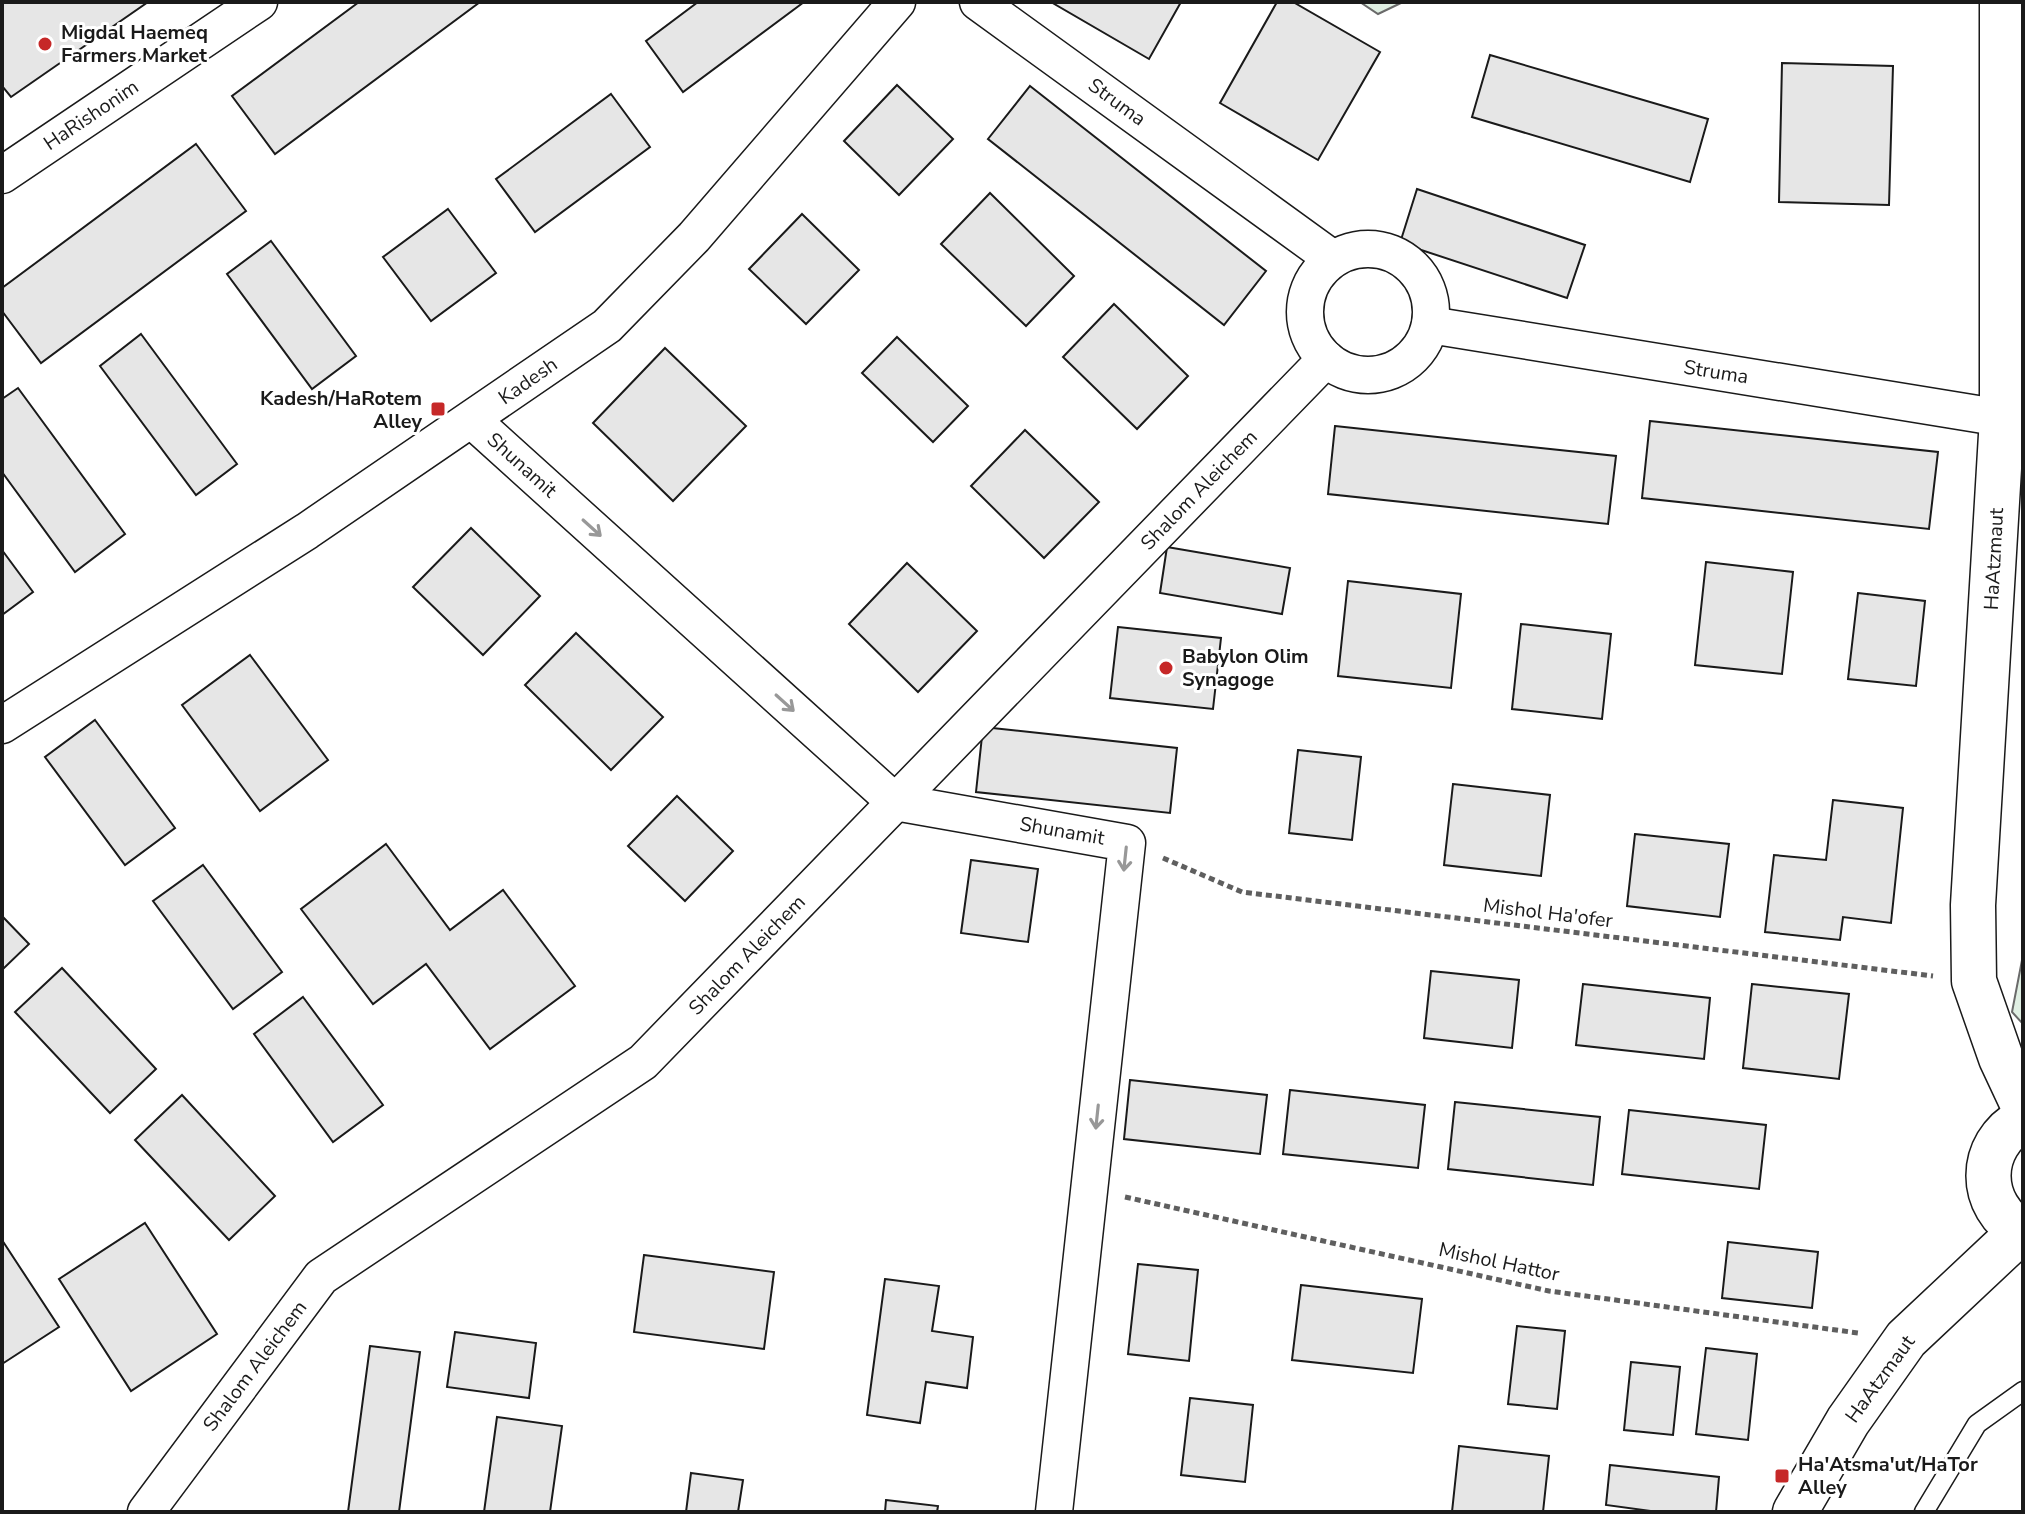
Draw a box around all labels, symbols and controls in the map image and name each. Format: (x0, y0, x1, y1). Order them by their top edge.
place label: Migdal Haemeq Farmers Market (61, 19, 208, 69)
marker: Migdal Haemeq Farmers Market (36, 35, 54, 53)
street label: Struma (1083, 72, 1151, 132)
street label: HaRishonim (38, 73, 144, 157)
street label: Kadesh (493, 351, 563, 411)
street label: Struma (1682, 354, 1750, 390)
place label: Kadesh/HaRotem Alley (260, 385, 422, 435)
marker: Kadesh/HaRotem Alley (429, 400, 447, 418)
street label: Shalom Aleichem (1135, 424, 1263, 556)
street label: Shunamit (481, 426, 564, 504)
street label: HaAtzmaut (1978, 506, 2010, 611)
one-way arrow (582, 519, 602, 537)
place label: Babylon Olim Synagoge (1182, 643, 1309, 693)
marker: Babylon Olim Synagoge (1157, 659, 1175, 677)
one-way arrow (775, 693, 795, 711)
street label: Shunamit (1018, 810, 1107, 852)
one-way arrow (1118, 845, 1133, 872)
street label: Shalom Aleichem (683, 889, 811, 1021)
street label: Mishol Ha'ofer (1482, 892, 1614, 934)
one-way arrow (1090, 1103, 1105, 1130)
street label: Mishol Hattor (1436, 1236, 1562, 1288)
street label: Shalom Aleichem (197, 1295, 313, 1437)
street label: HaAtzmaut (1839, 1329, 1922, 1428)
place label: Ha'Atsma'ut/HaTor Alley (1798, 1451, 1978, 1501)
marker: Ha'Atsma'ut/HaTor Alley (1773, 1467, 1791, 1485)

